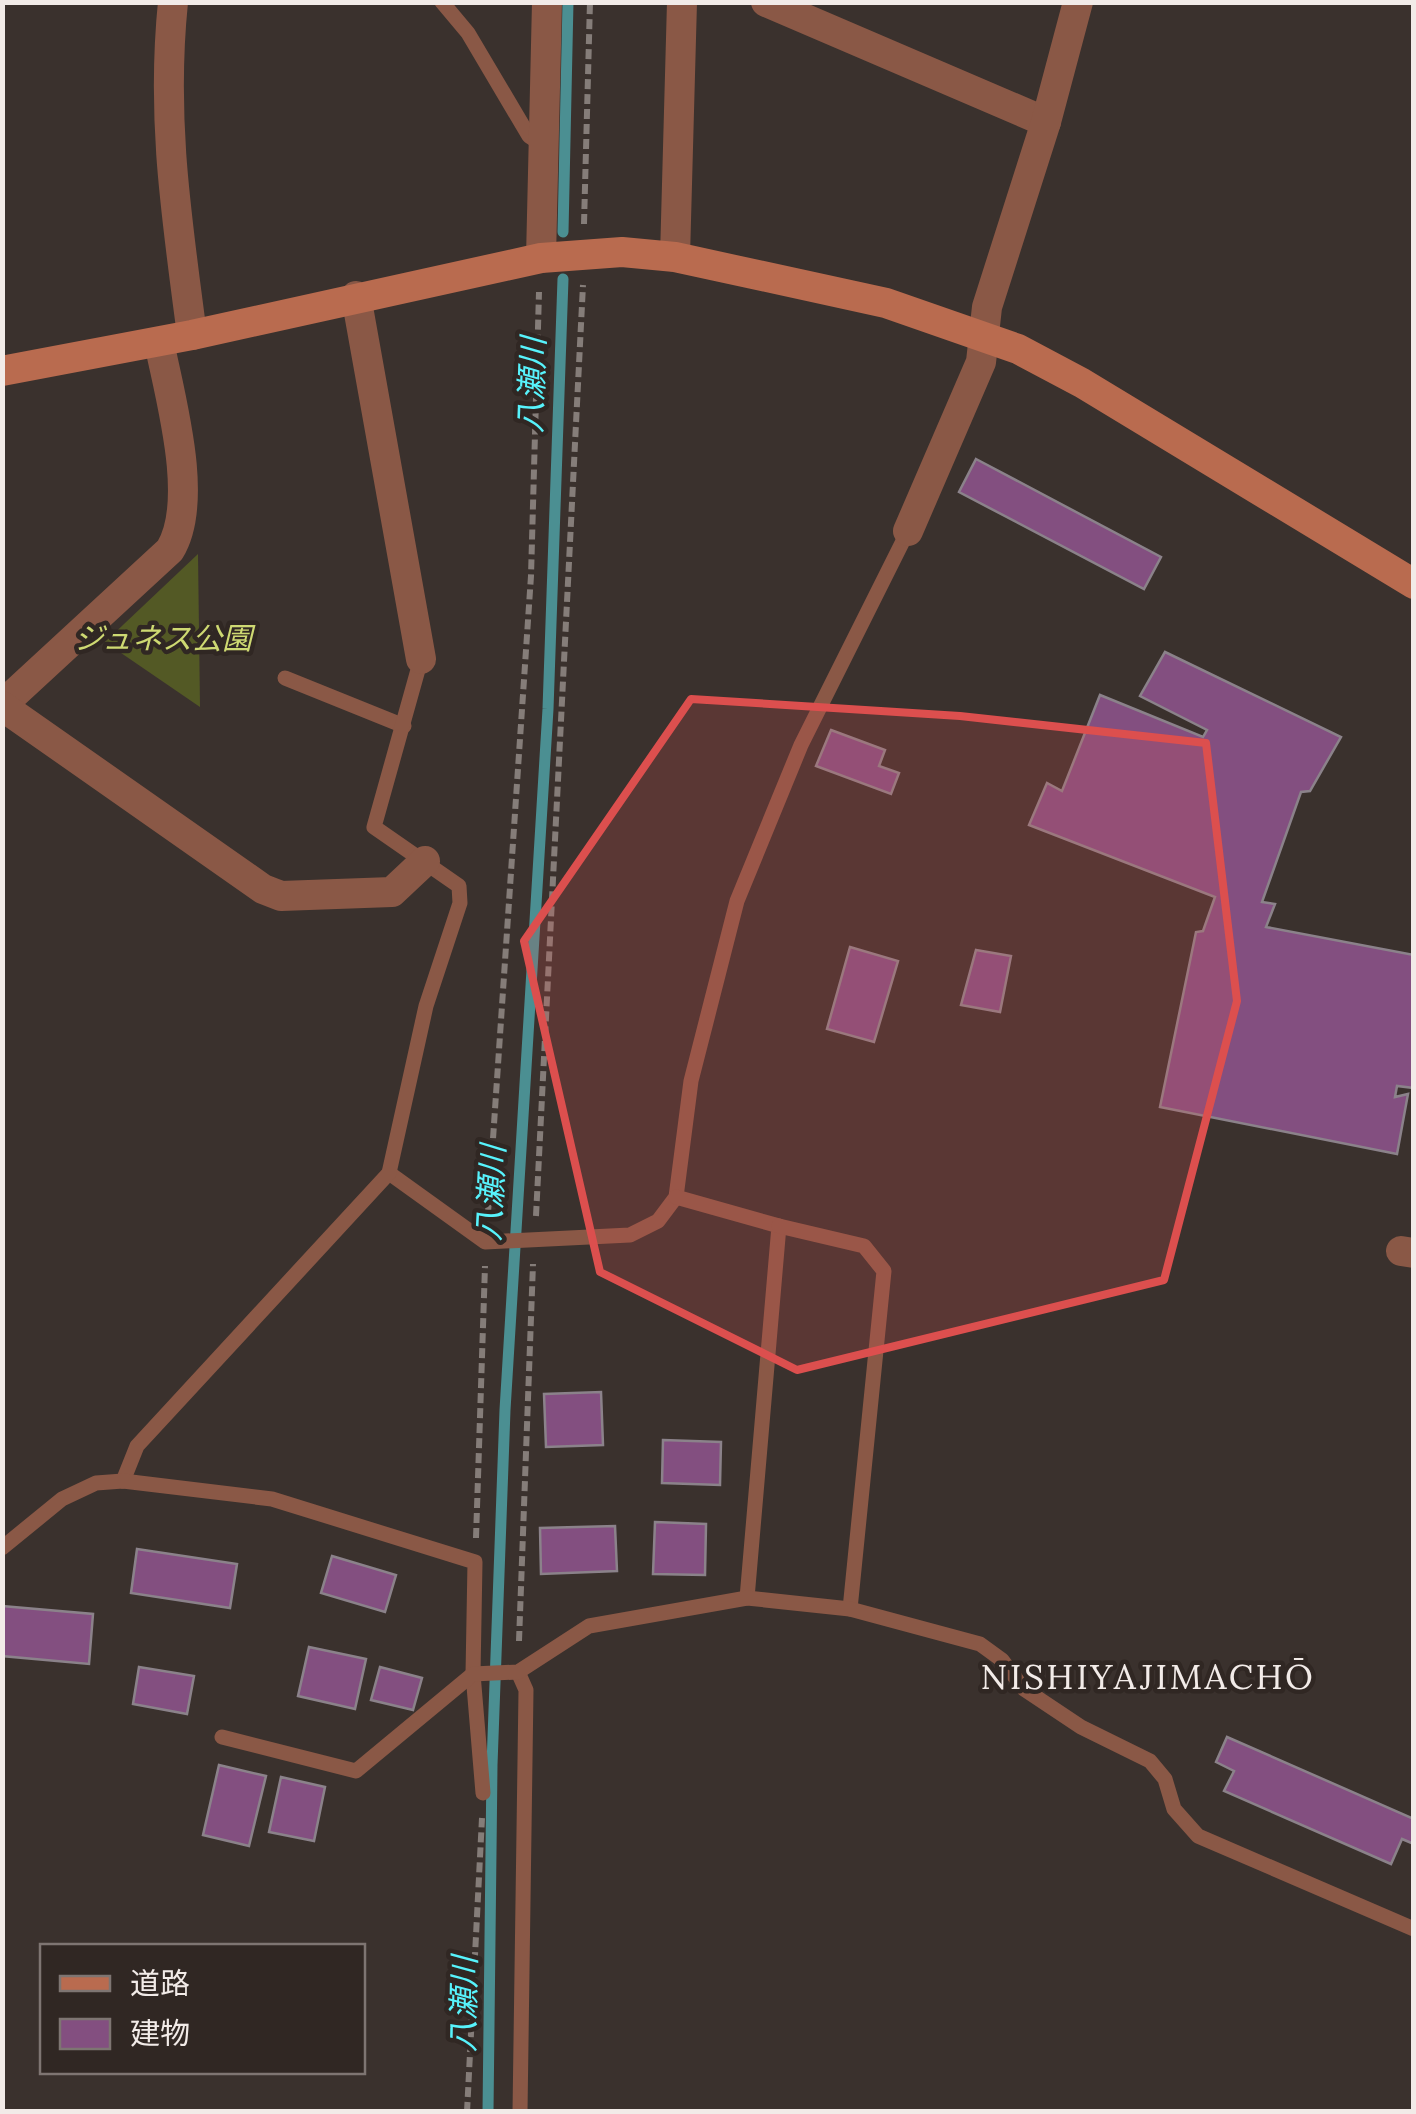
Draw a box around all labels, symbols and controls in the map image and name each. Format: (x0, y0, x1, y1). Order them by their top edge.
water label: 八瀬川 (509, 333, 554, 434)
park label: ジュネス公園 (74, 619, 256, 657)
water label: 八瀬川 (468, 1141, 514, 1242)
district label: NISHIYAJIMACHŌ (981, 1654, 1315, 1699)
legend (40, 1944, 365, 2074)
water label: 八瀬川 (442, 1953, 485, 2052)
text: 道路 (130, 1964, 190, 2002)
text: 建物 (130, 2014, 190, 2052)

